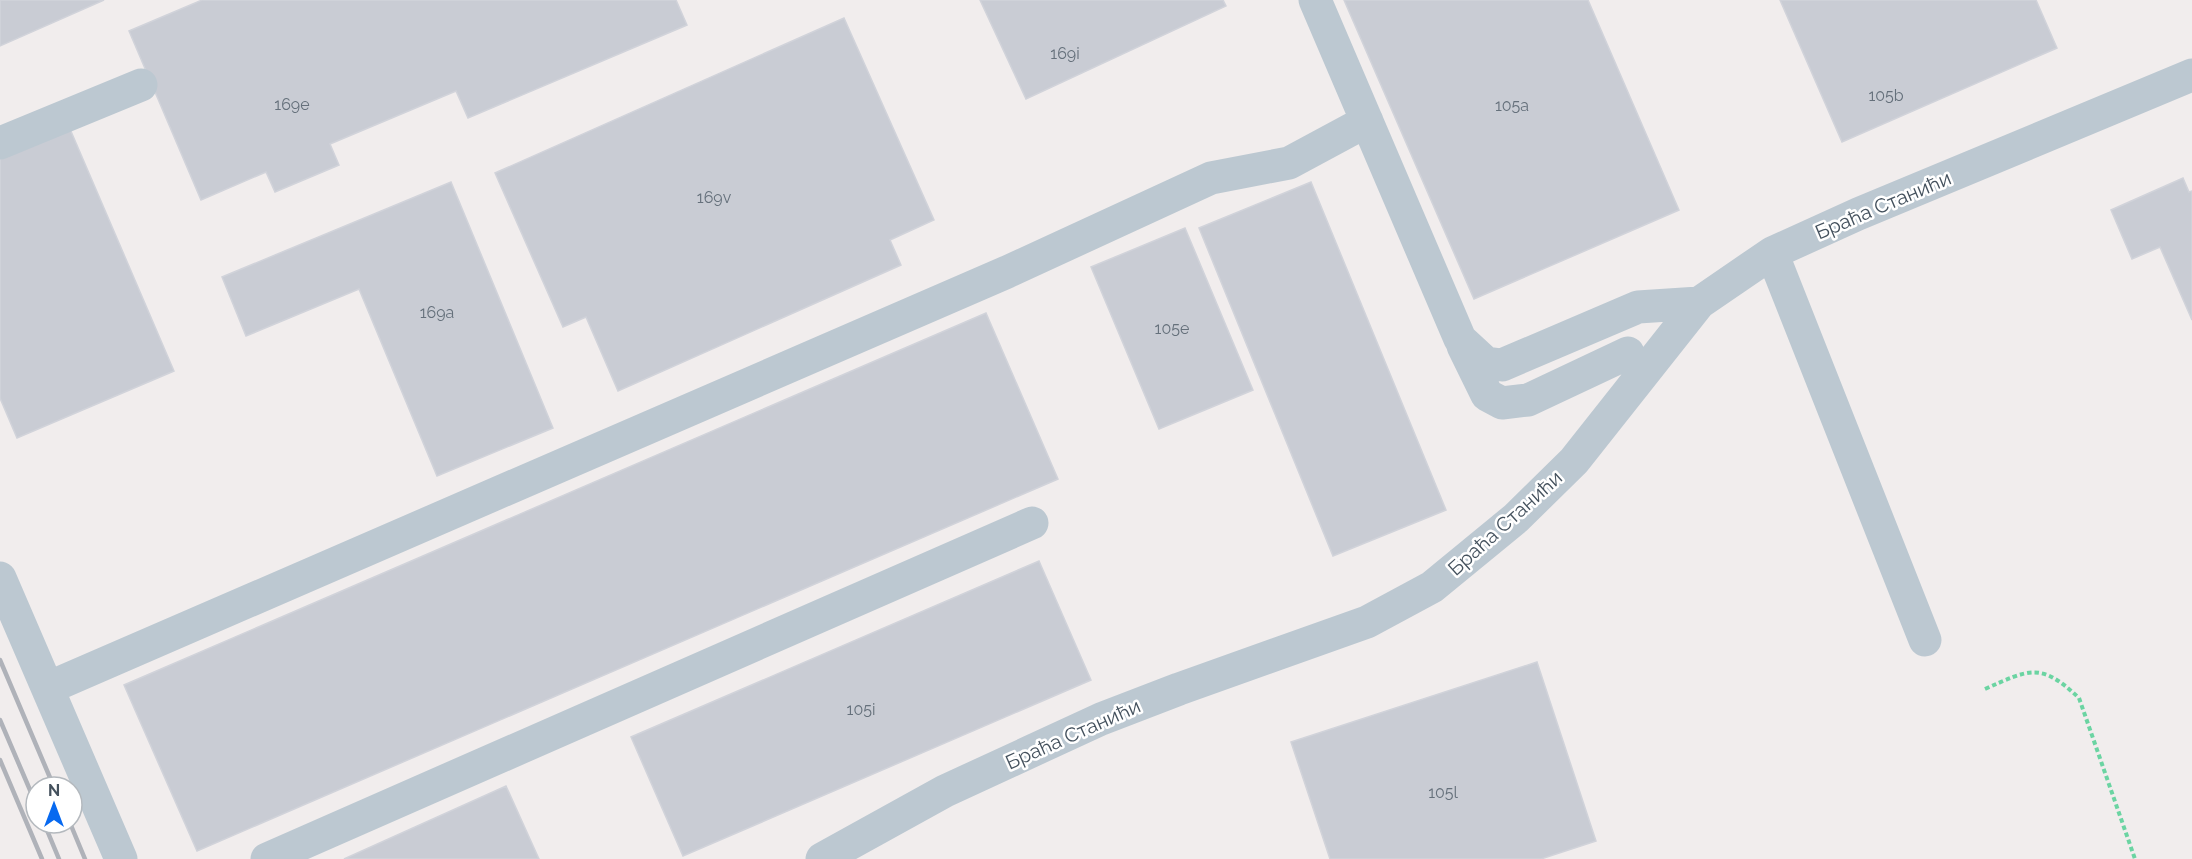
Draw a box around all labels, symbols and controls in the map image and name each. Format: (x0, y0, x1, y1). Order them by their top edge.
house number: 169i (1050, 44, 1080, 63)
house number: 105b (1868, 86, 1904, 105)
house number: 169e (274, 95, 310, 114)
house number: 105a (1495, 96, 1529, 115)
street label: Браћа Станићи (1811, 166, 1955, 244)
house number: 169v (697, 188, 732, 207)
house number: 169a (420, 303, 454, 322)
house number: 105e (1155, 319, 1189, 338)
street label: Браћа Станићи (1443, 466, 1567, 580)
street label: Браћа Станићи (1002, 694, 1144, 774)
house number: 105i (847, 700, 875, 719)
north arrow (24, 775, 84, 835)
text: N (48, 781, 60, 800)
house number: 105l (1428, 783, 1459, 802)

